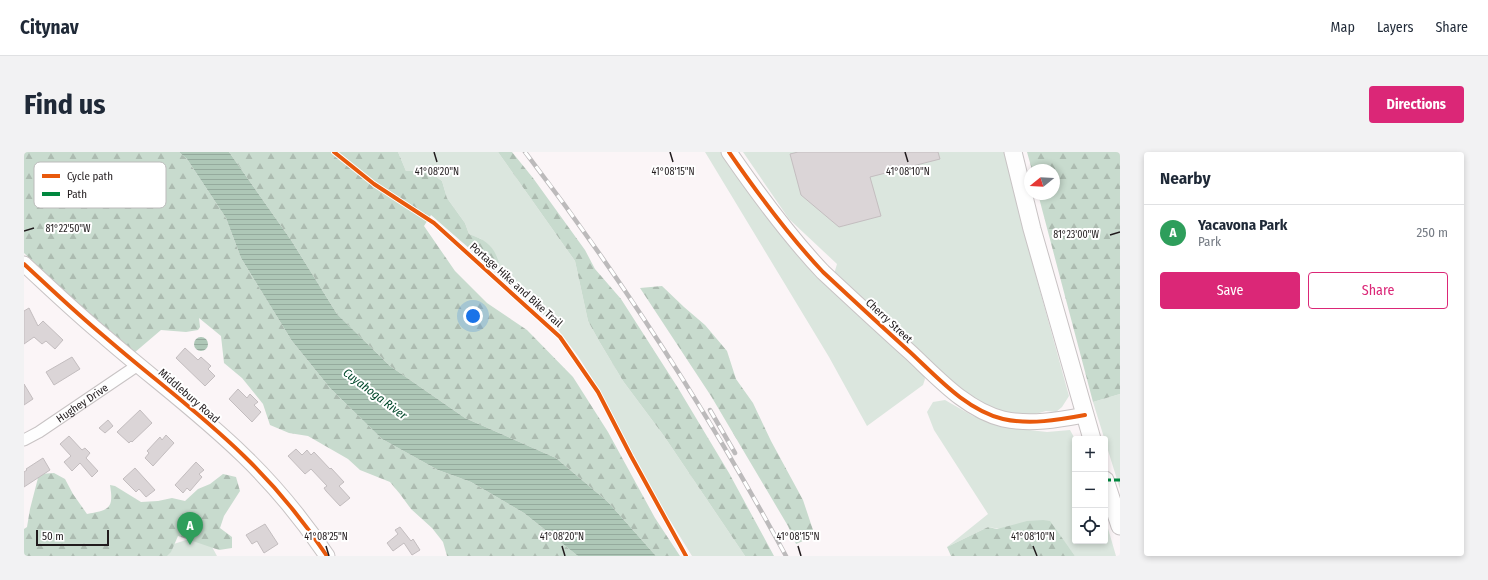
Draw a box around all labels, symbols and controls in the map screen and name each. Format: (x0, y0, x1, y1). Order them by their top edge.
text: Citynav (20, 16, 79, 39)
text: Map (1331, 19, 1355, 36)
text: Layers (1377, 19, 1413, 36)
text: Share (1435, 19, 1468, 36)
button: Directions (1369, 86, 1464, 123)
text: Find us (24, 88, 106, 121)
legend (34, 162, 166, 208)
north arrow (1024, 164, 1060, 200)
text: 41°08'20"N (415, 166, 459, 178)
text: 41°08'15"N (651, 166, 695, 178)
text: 41°08'10"N (886, 166, 930, 178)
text: Nearby (1160, 168, 1211, 189)
text: Cycle path (67, 170, 113, 183)
text: Path (67, 188, 87, 201)
text: Yacavona Park (1198, 216, 1287, 234)
text: 81°22'50"W (45, 223, 91, 235)
text: A (1169, 225, 1177, 240)
text: 250 m (1416, 225, 1448, 240)
text: 81°23'00"W (1053, 229, 1099, 241)
text: Park (1198, 234, 1221, 249)
street label: Portage Hike and Bike Trail (467, 240, 565, 330)
button: Save (1160, 272, 1300, 309)
button: Share (1308, 272, 1448, 309)
street label: Cherry Street (863, 296, 915, 346)
your location (463, 306, 483, 326)
street label: Middlebury Road (156, 366, 222, 426)
water label: Cuyahoga River (340, 366, 410, 423)
street label: Hughey Drive (54, 381, 110, 425)
map controls (1072, 436, 1108, 544)
button: + (1072, 436, 1108, 472)
button: − (1072, 472, 1108, 508)
button: locate (1072, 508, 1108, 544)
pin: A (177, 512, 203, 545)
scale bar (36, 528, 109, 547)
text: 50 m (42, 530, 64, 543)
text: 41°08'25"N (304, 531, 348, 543)
text: 41°08'20"N (540, 531, 584, 543)
text: 41°08'15"N (776, 531, 820, 543)
text: 41°08'10"N (1011, 531, 1055, 543)

